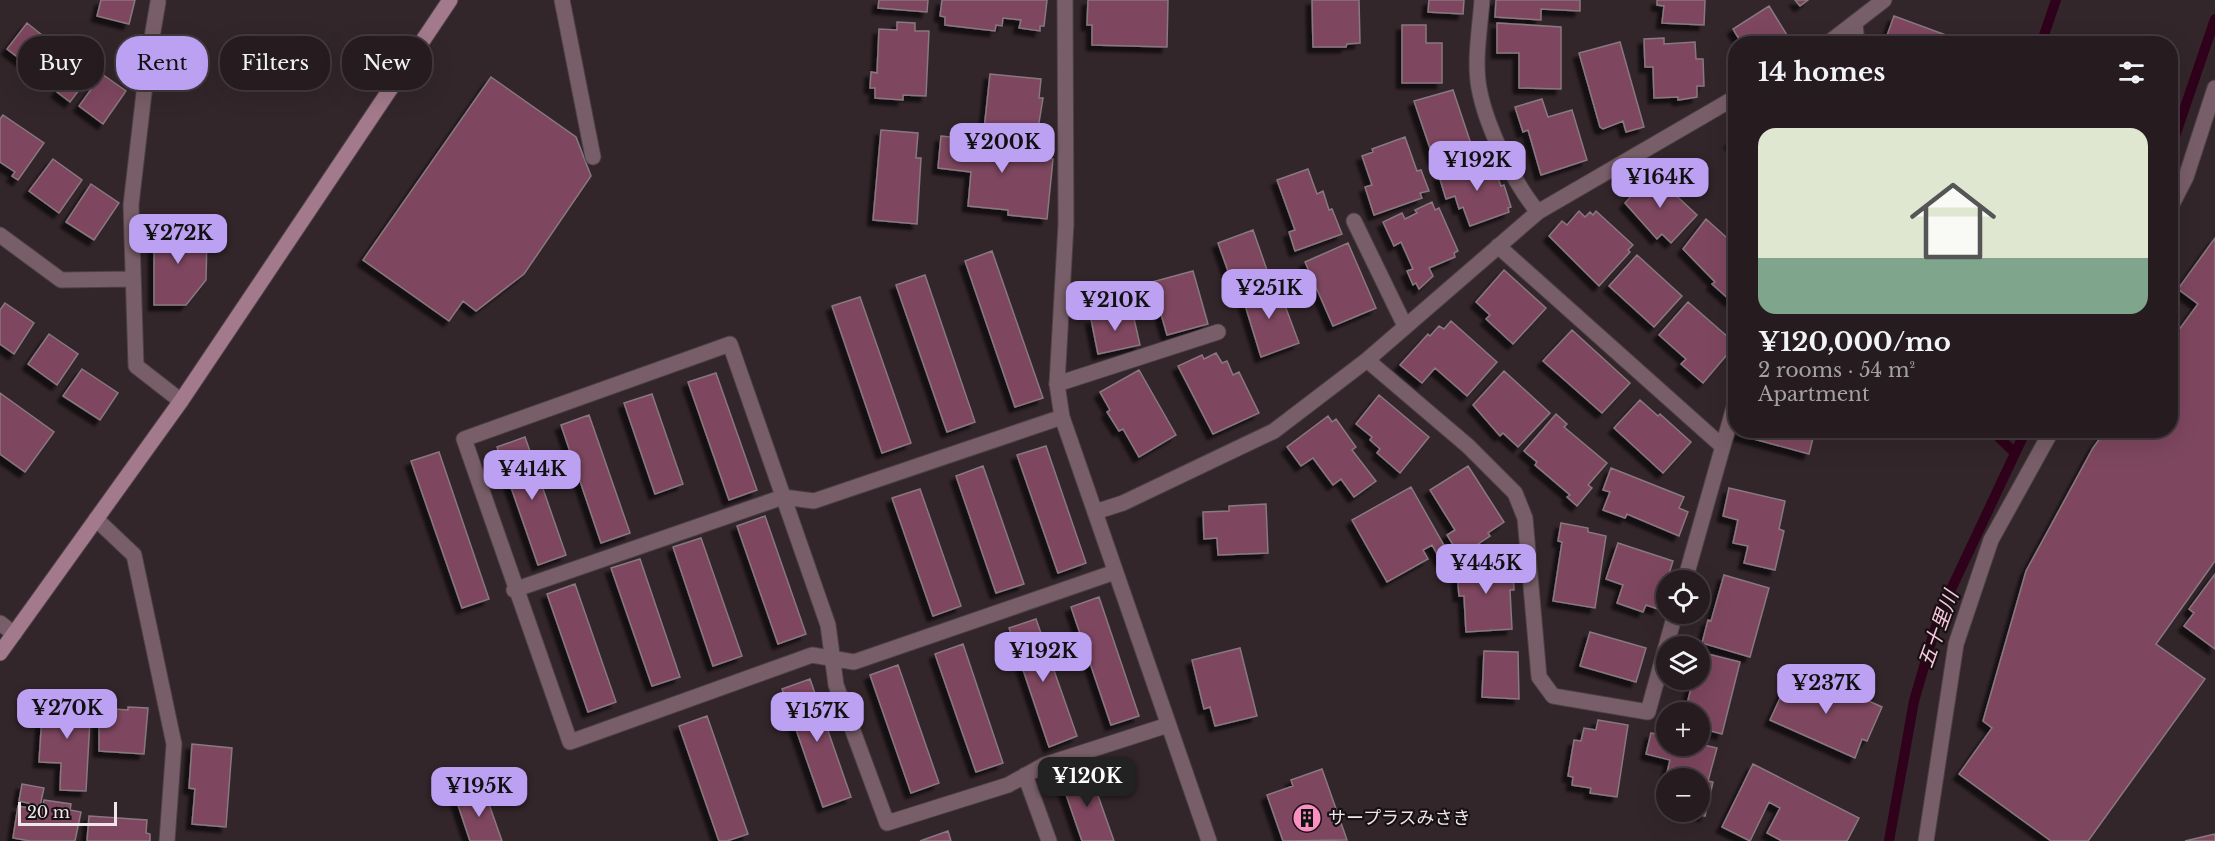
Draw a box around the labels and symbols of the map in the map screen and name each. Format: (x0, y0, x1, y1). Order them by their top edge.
pin: ¥200K (960, 123, 1044, 174)
pin: ¥192K (1435, 141, 1519, 192)
pin: ¥164K (1618, 158, 1702, 209)
pin: ¥272K (136, 214, 220, 265)
pin: ¥251K (1227, 269, 1311, 320)
pin: ¥210K (1073, 281, 1157, 332)
pin: ¥414K (490, 450, 574, 501)
pin: ¥445K (1444, 544, 1528, 595)
water label: 五十里川 (1913, 585, 1964, 671)
pin: ¥192K (1001, 632, 1085, 683)
pin: ¥237K (1784, 664, 1868, 715)
pin: ¥270K (25, 689, 109, 740)
pin: ¥157K (775, 692, 859, 743)
pin: ¥120K (1045, 757, 1129, 808)
pin: ¥195K (437, 767, 521, 818)
scale bar (18, 799, 117, 826)
building icon: サープラスみさき (1291, 802, 1323, 834)
place label: サープラスみさき (1328, 807, 1471, 829)

